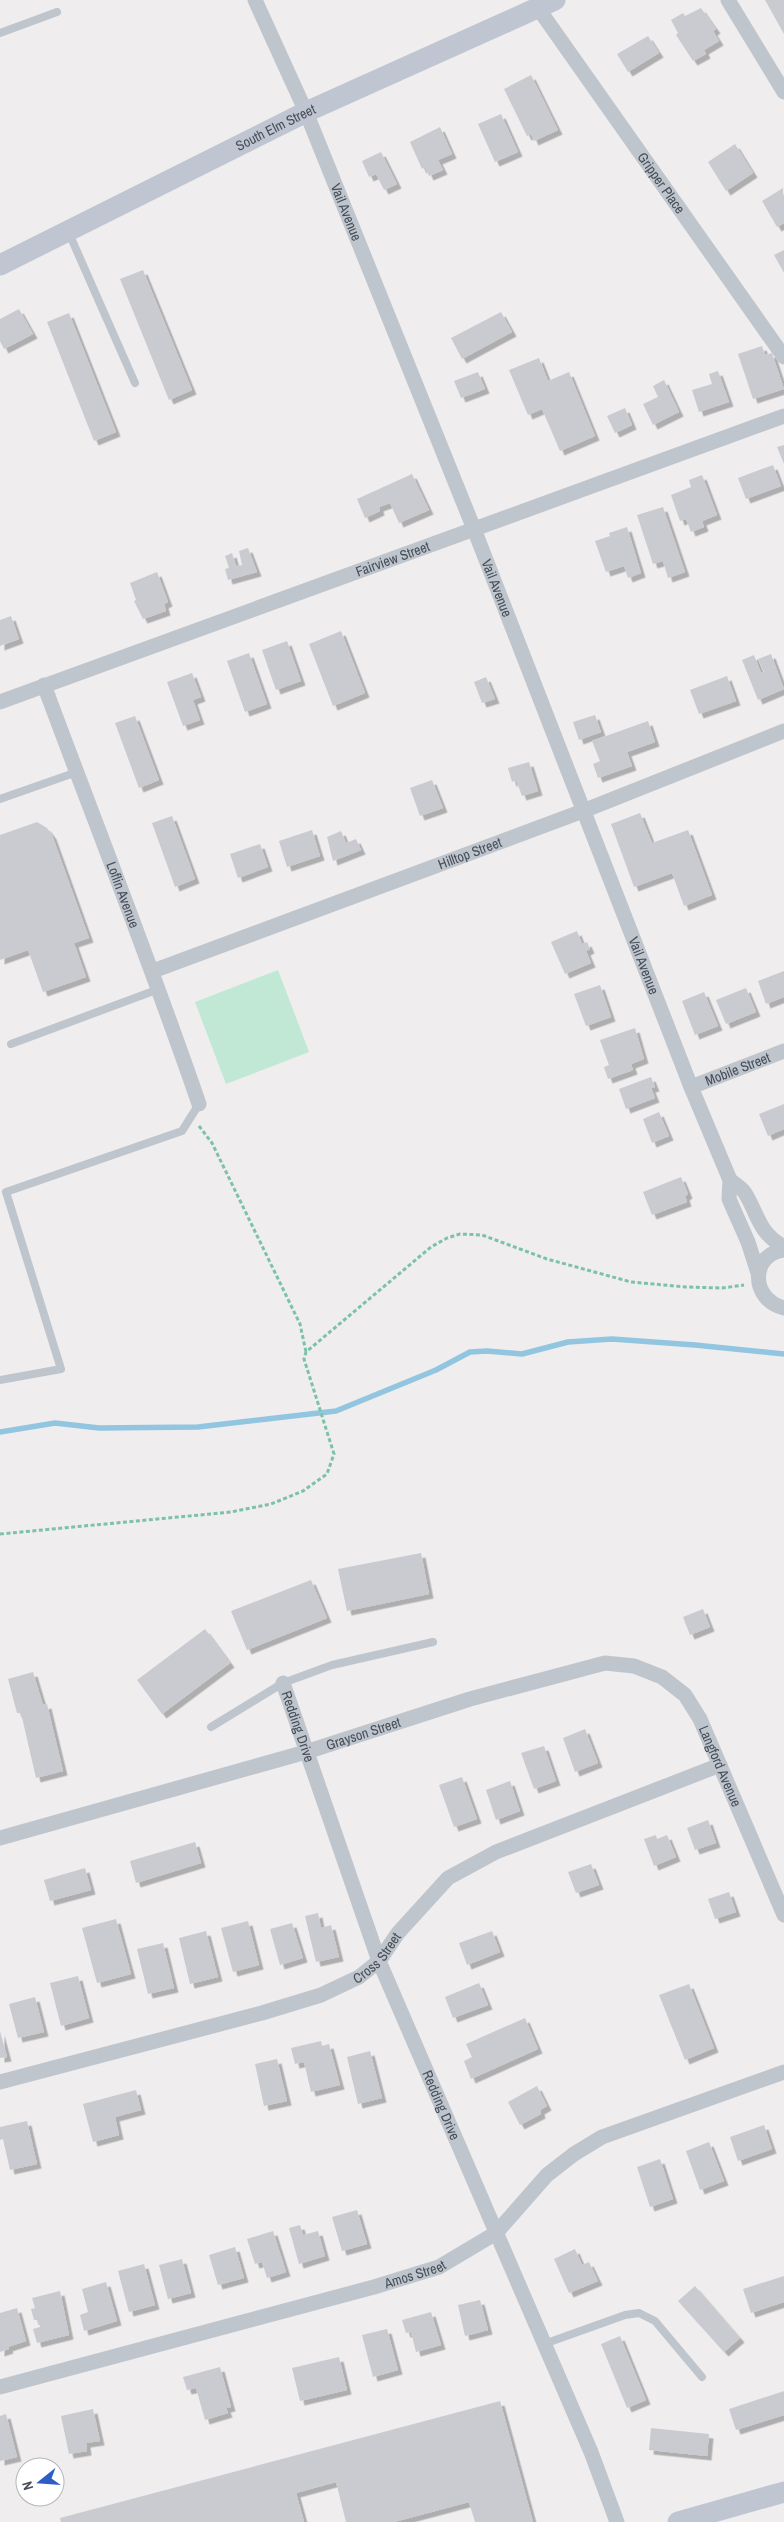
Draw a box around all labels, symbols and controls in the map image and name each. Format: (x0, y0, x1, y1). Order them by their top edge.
street label: South Elm Street (233, 100, 318, 155)
street label: Gripper Place (634, 149, 689, 217)
street label: Vail Avenue (327, 181, 366, 243)
street label: Fairview Street (353, 537, 432, 580)
street label: Vail Avenue (478, 557, 516, 619)
street label: Hilltop Street (435, 833, 504, 873)
street label: Loflin Avenue (102, 859, 144, 930)
street label: Vail Avenue (624, 934, 663, 997)
street label: Mobile Street (702, 1048, 773, 1090)
street label: Redding Drive (277, 1689, 319, 1764)
street label: Grayson Street (324, 1713, 403, 1754)
street label: Langford Avenue (695, 1723, 746, 1810)
street label: Cross Street (350, 1929, 405, 1988)
street label: Redding Drive (418, 2067, 464, 2143)
street label: Amos Street (381, 2256, 449, 2293)
north arrow (15, 2457, 65, 2507)
text: N (18, 2479, 37, 2492)

